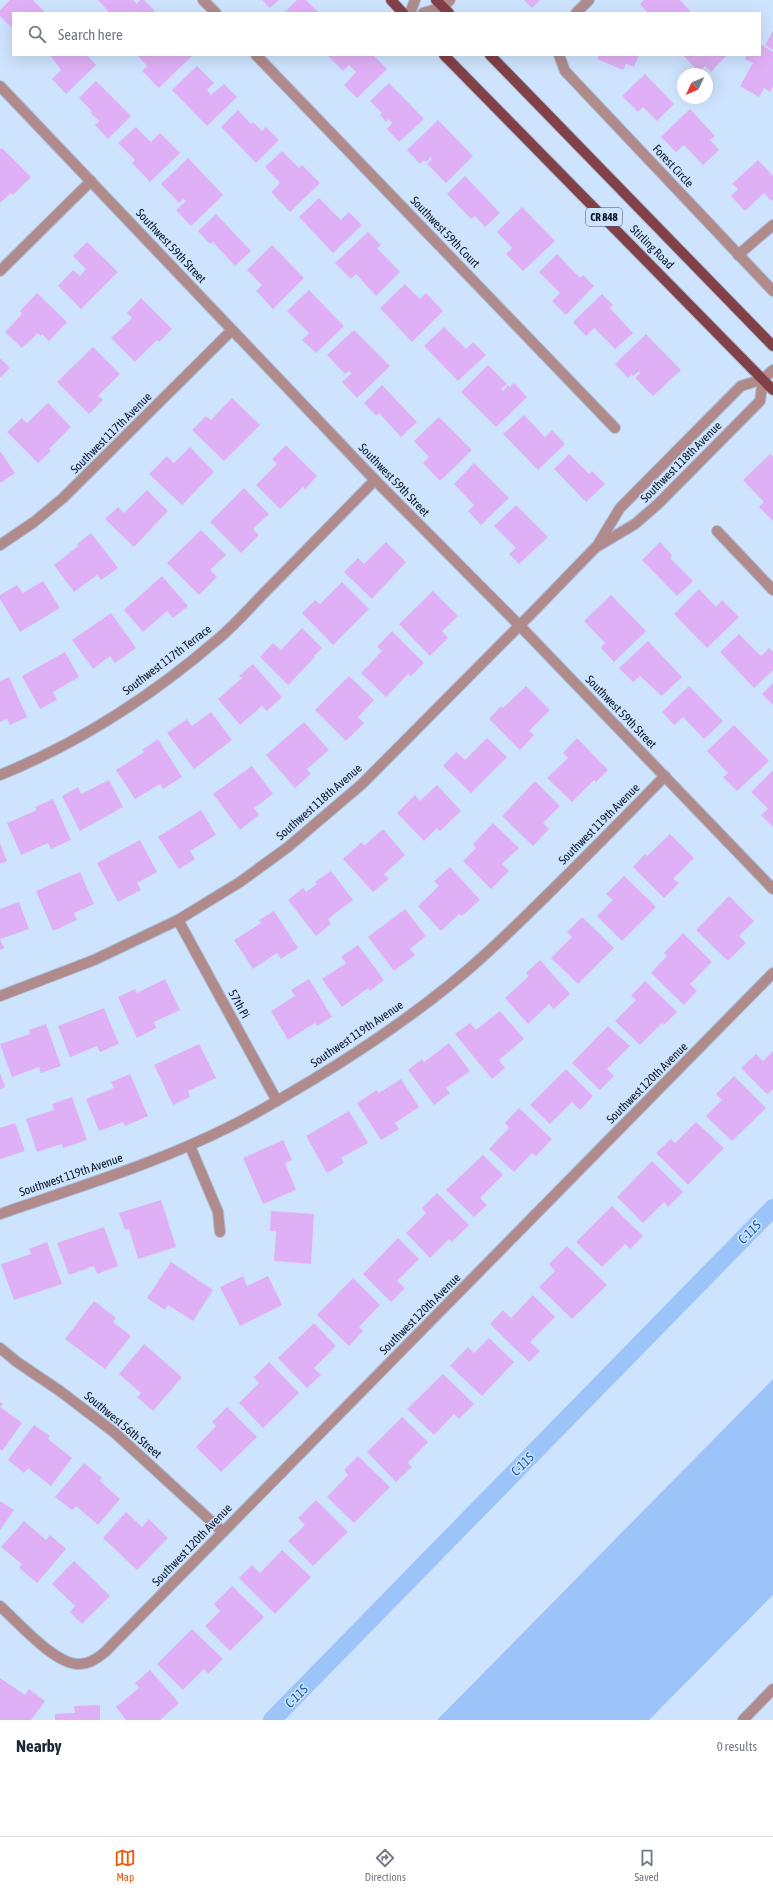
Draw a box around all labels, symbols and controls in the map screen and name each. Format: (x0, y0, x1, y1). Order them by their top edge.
search box (12, 12, 761, 56)
icon: search (26, 23, 48, 45)
text: Search here (58, 26, 123, 43)
north arrow (677, 68, 713, 104)
street label: Forest Circle (650, 142, 696, 190)
street label: Southwest 59th Court (407, 194, 483, 271)
street label: Southwest 59th Street (133, 206, 209, 286)
road number: CR 848 (586, 208, 622, 226)
street label: Stirling Road (627, 222, 677, 272)
street label: Southwest 117th Avenue (68, 390, 154, 476)
street label: Southwest 118th Avenue (638, 419, 724, 505)
street label: Southwest 59th Street (356, 441, 433, 520)
street label: Southwest 117th Terrace (120, 622, 214, 698)
street label: Southwest 59th Street (583, 673, 660, 752)
street label: Southwest 118th Avenue (273, 761, 365, 843)
street label: Southwest 119th Avenue (556, 781, 642, 867)
street label: 57th Pi (225, 987, 253, 1021)
street label: Southwest 119th Avenue (308, 998, 406, 1070)
street label: Southwest 120th Avenue (604, 1040, 690, 1126)
street label: Southwest 119th Avenue (17, 1151, 125, 1199)
water label: C-11S (735, 1217, 764, 1247)
street label: Southwest 120th Avenue (377, 1271, 463, 1357)
street label: Southwest 56th Street (82, 1389, 165, 1462)
water label: C-11S (508, 1449, 537, 1479)
street label: Southwest 120th Avenue (149, 1501, 235, 1589)
water label: C-11S (282, 1681, 311, 1711)
text: Nearby (16, 1736, 62, 1756)
text: 0 results (717, 1739, 757, 1754)
tab: Map (114, 1847, 136, 1883)
tab: Directions (365, 1847, 406, 1883)
tab: Saved (634, 1847, 659, 1883)

